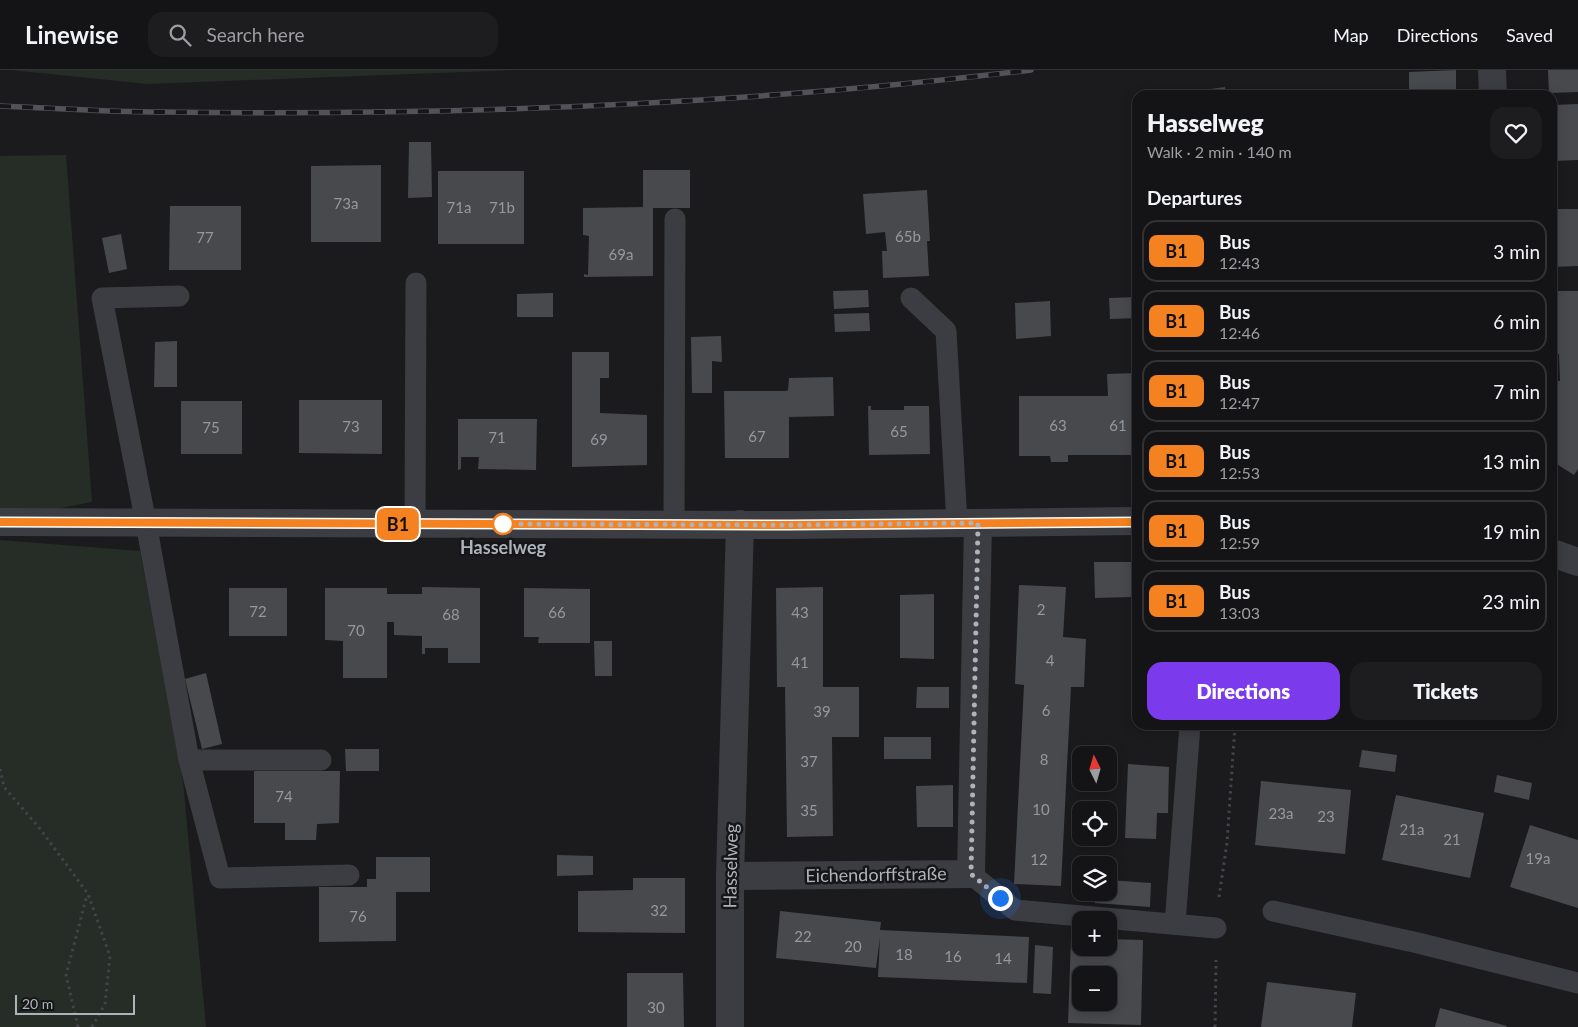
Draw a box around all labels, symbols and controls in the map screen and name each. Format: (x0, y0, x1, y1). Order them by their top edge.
search box (148, 12, 498, 57)
text: Linewise (25, 20, 118, 49)
icon: search (166, 21, 194, 49)
text: Search here (206, 23, 304, 46)
text: Map (1333, 24, 1369, 46)
text: Directions (1397, 24, 1478, 46)
text: Saved (1506, 24, 1553, 46)
button: heart (1490, 107, 1542, 159)
text: Hasselweg (1147, 108, 1264, 137)
text: Walk · 2 min · 140 m (1147, 142, 1292, 161)
text: Departures (1147, 186, 1242, 209)
house number: 73a (334, 194, 358, 212)
house number: 71a (447, 198, 471, 216)
house number: 71b (489, 198, 515, 216)
house number: 65b (895, 227, 921, 245)
house number: 77 (196, 228, 214, 246)
text: Bus (1219, 230, 1250, 253)
text: B1 (1165, 240, 1188, 262)
text: 3 min (1493, 240, 1540, 263)
house number: 69a (609, 245, 633, 263)
text: 12:43 (1219, 253, 1260, 272)
text: Bus (1219, 300, 1250, 323)
text: B1 (1165, 310, 1188, 332)
text: 6 min (1493, 310, 1540, 333)
text: 12:46 (1219, 323, 1260, 342)
text: Bus (1219, 370, 1250, 393)
text: B1 (1165, 380, 1188, 402)
text: 7 min (1493, 380, 1540, 403)
text: 12:47 (1219, 393, 1260, 412)
house number: 63 (1049, 416, 1067, 434)
house number: 61 (1109, 416, 1127, 434)
house number: 73 (342, 417, 360, 435)
house number: 75 (202, 418, 220, 436)
house number: 65 (890, 422, 908, 440)
house number: 67 (748, 427, 766, 445)
house number: 71 (488, 428, 506, 446)
house number: 69 (590, 430, 608, 448)
text: Bus (1219, 440, 1250, 463)
text: B1 (1165, 450, 1188, 472)
text: 13 min (1482, 450, 1540, 473)
text: 12:53 (1219, 463, 1260, 482)
line badge: B1 (376, 508, 420, 540)
text: Bus (1219, 510, 1250, 533)
text: B1 (387, 513, 409, 535)
marker: Hasselweg (492, 513, 514, 535)
text: B1 (1165, 520, 1188, 542)
text: 19 min (1482, 520, 1540, 543)
text: 12:59 (1219, 533, 1260, 552)
place label: Hasselweg (460, 536, 547, 558)
text: Bus (1219, 580, 1250, 603)
text: B1 (1165, 590, 1188, 612)
text: 23 min (1482, 590, 1540, 613)
house number: 2 (1037, 600, 1045, 618)
house number: 72 (249, 602, 267, 620)
house number: 66 (548, 603, 566, 621)
house number: 43 (791, 603, 809, 621)
text: 13:03 (1219, 603, 1260, 622)
house number: 68 (442, 605, 460, 623)
house number: 70 (347, 621, 365, 639)
house number: 4 (1046, 651, 1055, 669)
house number: 41 (791, 653, 809, 671)
button: Directions (1147, 662, 1340, 720)
button: Tickets (1350, 662, 1542, 720)
house number: 6 (1042, 701, 1051, 719)
house number: 39 (813, 702, 831, 720)
north arrow (1072, 746, 1118, 791)
map controls (1072, 746, 1117, 1011)
house number: 8 (1040, 750, 1048, 768)
house number: 37 (800, 752, 818, 770)
house number: 74 (275, 787, 293, 805)
house number: 10 (1032, 800, 1050, 818)
house number: 35 (800, 801, 818, 819)
button: locate (1072, 801, 1117, 846)
house number: 23a (1269, 804, 1293, 822)
house number: 23 (1317, 807, 1335, 825)
house number: 21a (1400, 820, 1424, 838)
street label: Hasselweg (718, 823, 742, 908)
house number: 21 (1443, 830, 1461, 848)
house number: 19a (1526, 849, 1550, 867)
house number: 12 (1030, 850, 1048, 868)
button: layers (1072, 856, 1117, 901)
street label: Eichendorffstraße (805, 862, 947, 886)
your location (988, 886, 1013, 911)
house number: 32 (650, 901, 668, 919)
house number: 76 (349, 907, 367, 925)
button: + (1072, 911, 1117, 956)
house number: 22 (794, 927, 812, 945)
house number: 20 (844, 937, 862, 955)
house number: 18 (895, 945, 913, 963)
house number: 16 (944, 947, 962, 965)
house number: 14 (994, 949, 1012, 967)
button: − (1072, 966, 1117, 1011)
scale bar (15, 992, 135, 1015)
text: 20 m (22, 995, 53, 1012)
house number: 30 (647, 998, 665, 1016)

